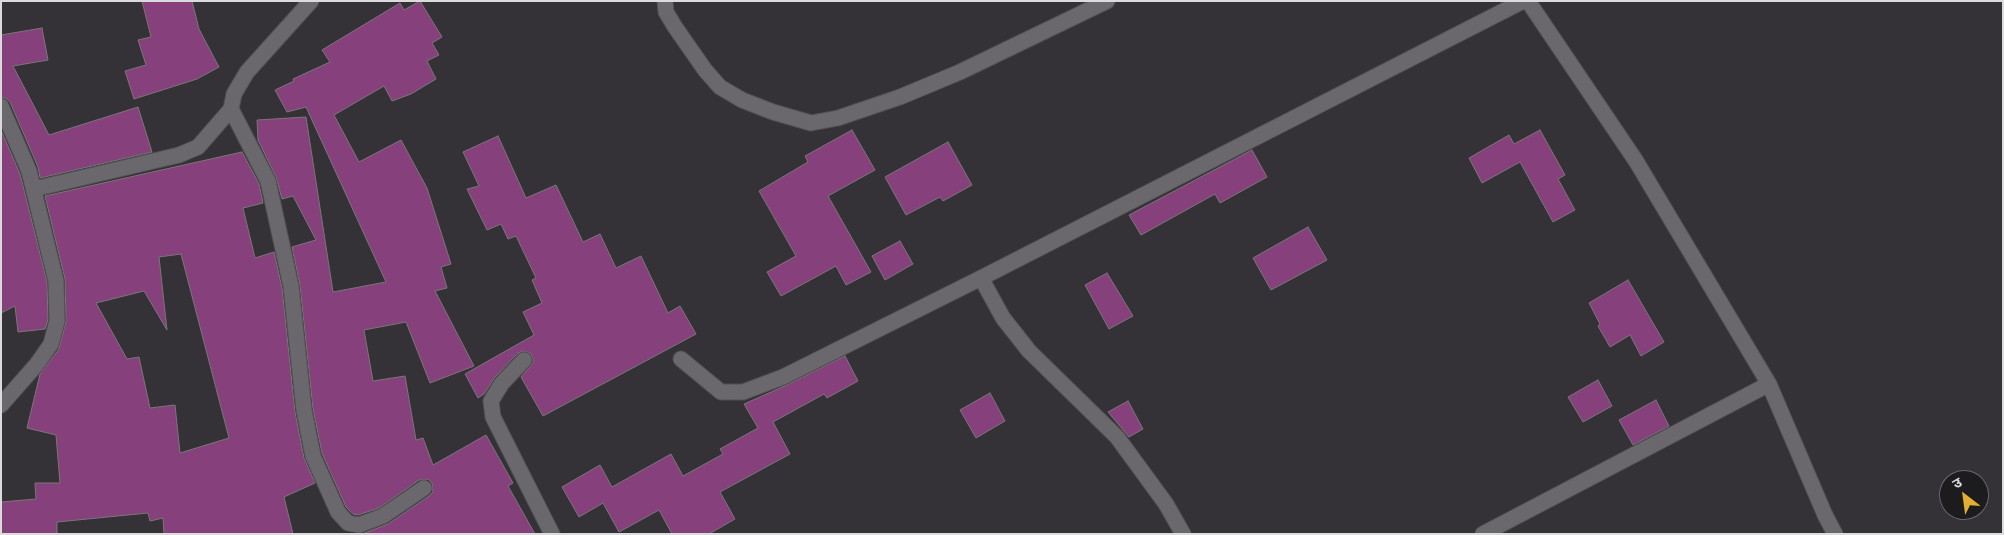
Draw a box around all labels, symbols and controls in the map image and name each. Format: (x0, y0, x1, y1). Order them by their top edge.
north arrow (1939, 470, 1989, 520)
text: उ (1949, 473, 1965, 493)

